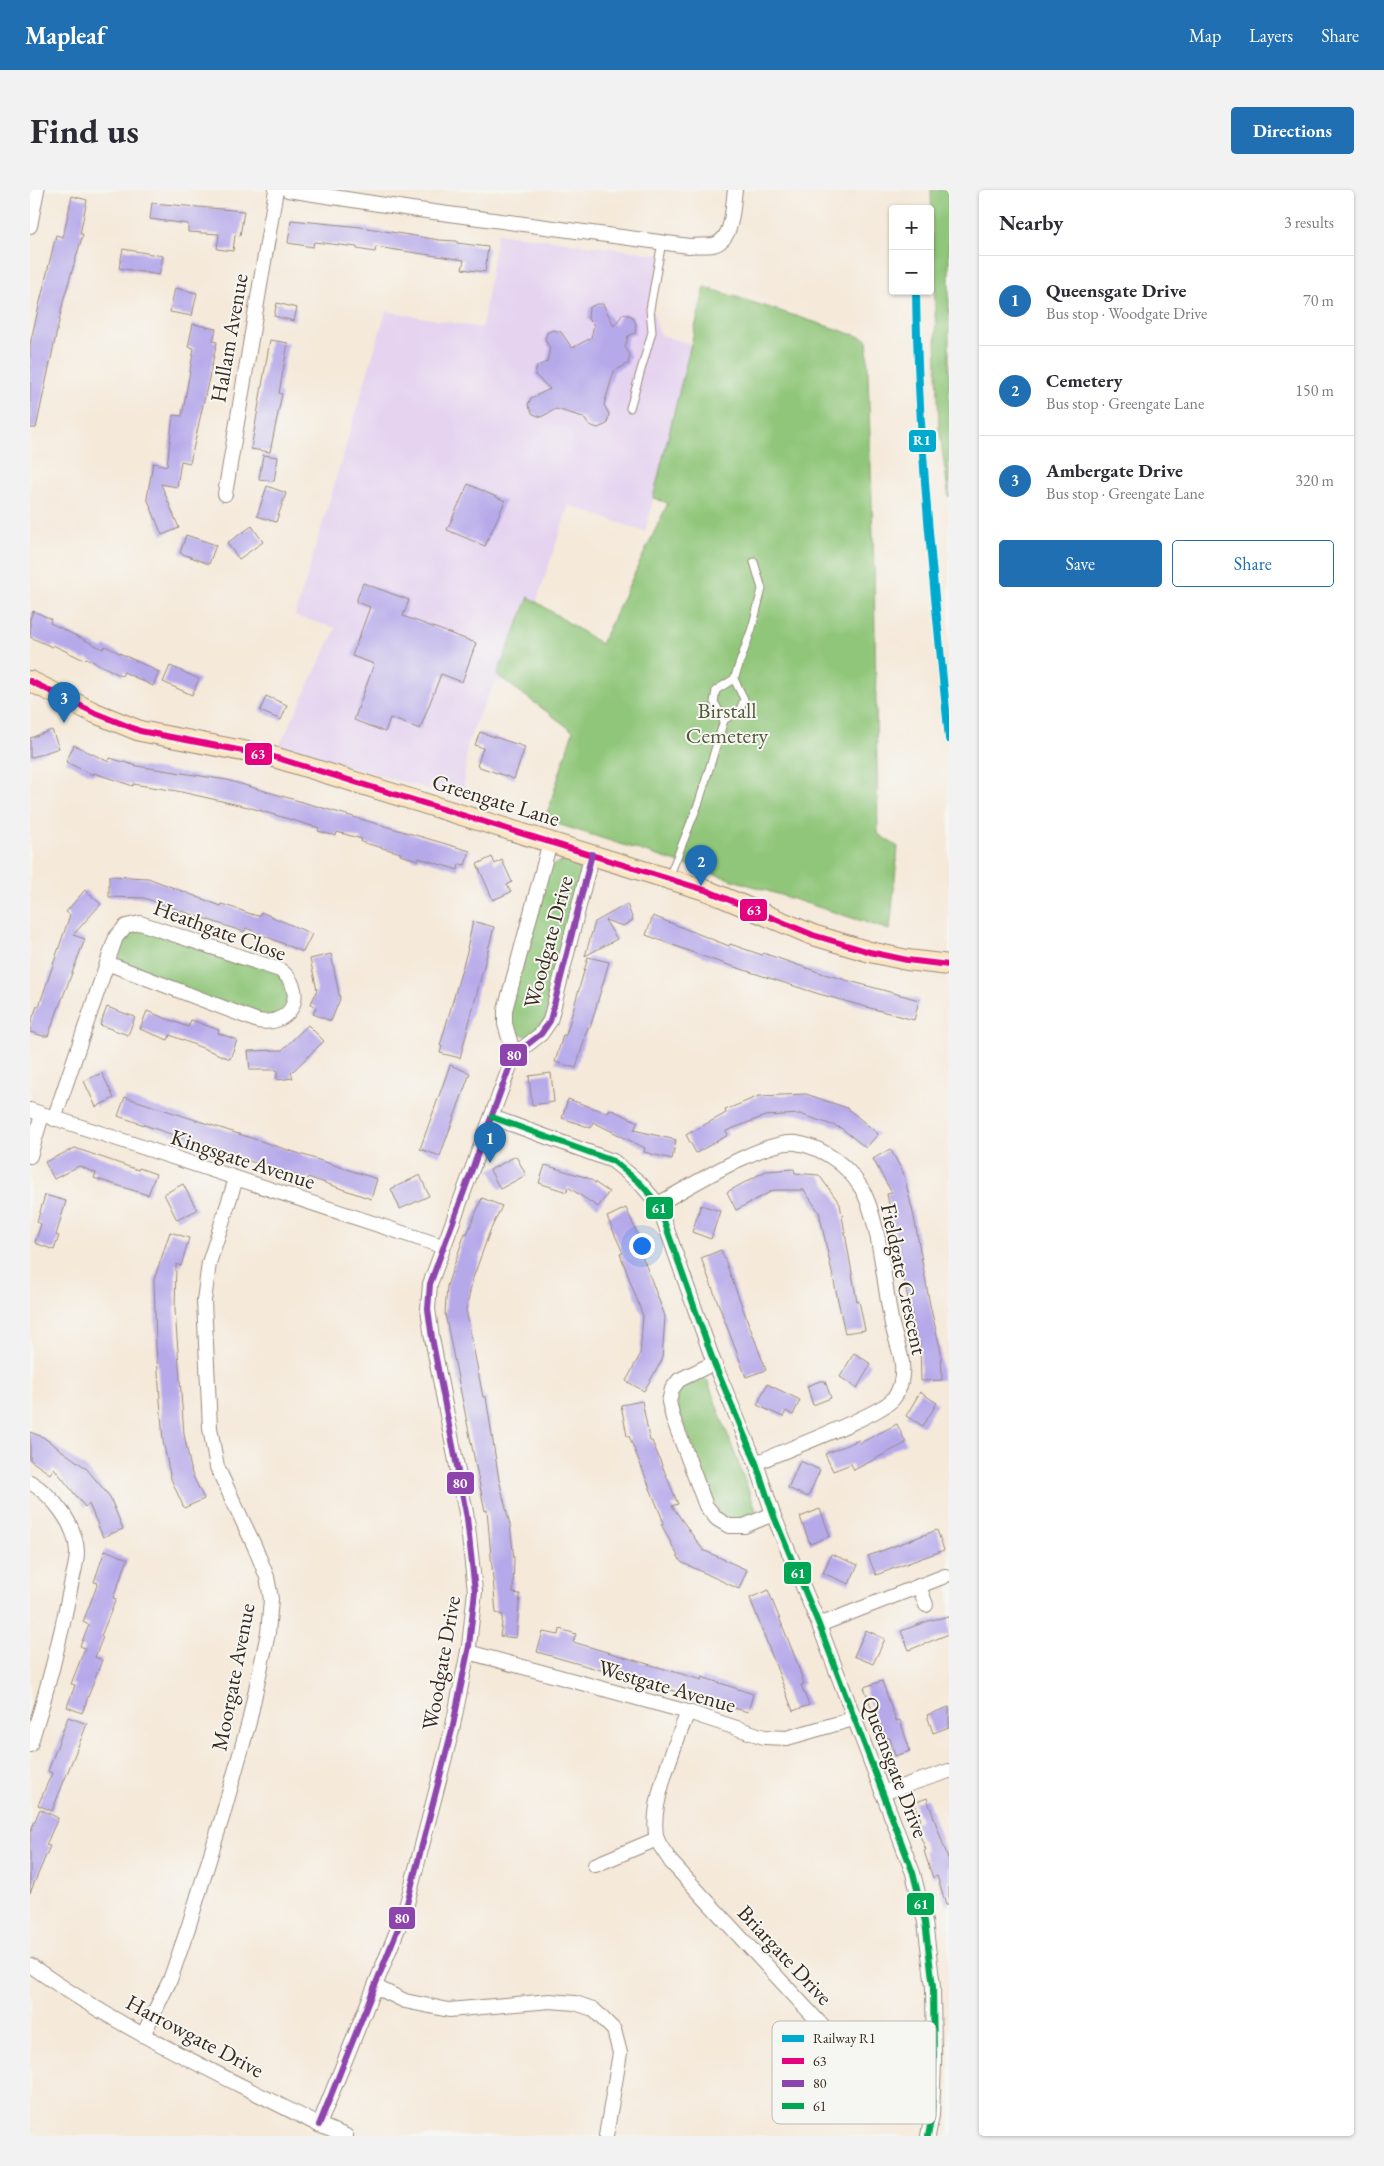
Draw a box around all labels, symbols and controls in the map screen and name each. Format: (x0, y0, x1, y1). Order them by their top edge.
text: Mapleaf (25, 20, 106, 51)
text: Map (1189, 24, 1221, 47)
text: Layers (1249, 24, 1293, 47)
text: Share (1321, 24, 1359, 47)
button: Directions (1231, 107, 1354, 154)
text: Find us (30, 108, 139, 153)
map controls (889, 205, 934, 295)
button: + (889, 205, 934, 250)
text: Nearby (999, 209, 1063, 236)
text: 3 results (1284, 212, 1334, 233)
button: − (889, 250, 934, 295)
street label: Hallam Avenue (203, 271, 255, 405)
text: Queensgate Drive (1046, 278, 1187, 303)
text: 1 (1011, 290, 1019, 311)
text: 70 m (1303, 290, 1334, 311)
text: Bus stop · Woodgate Drive (1046, 303, 1207, 324)
text: Cemetery (1046, 368, 1123, 393)
text: 2 (1011, 380, 1019, 401)
text: 150 m (1295, 380, 1334, 401)
text: Bus stop · Greengate Lane (1046, 393, 1204, 414)
line badge: R1 (908, 429, 937, 453)
text: R1 (913, 431, 931, 449)
text: Ambergate Drive (1046, 458, 1183, 483)
text: 3 (1011, 470, 1019, 491)
text: 320 m (1295, 470, 1334, 491)
text: Bus stop · Greengate Lane (1046, 483, 1204, 504)
button: Save (999, 540, 1162, 587)
button: Share (1172, 540, 1334, 587)
pin: 3 (48, 682, 80, 723)
park label: Birstall Cemetery (686, 696, 769, 750)
line badge: 63 (244, 742, 273, 766)
text: 63 (251, 745, 265, 763)
street label: Greengate Lane (429, 767, 564, 833)
pin: 2 (685, 845, 717, 886)
street label: Woodgate Drive (516, 872, 580, 1011)
street label: Heathgate Close (150, 893, 291, 968)
line badge: 63 (739, 898, 768, 922)
text: 63 (747, 901, 761, 919)
line badge: 80 (499, 1043, 528, 1067)
text: 80 (507, 1046, 522, 1064)
street label: Kingsgate Avenue (167, 1122, 319, 1196)
pin: 1 (474, 1122, 506, 1163)
line badge: 61 (645, 1196, 674, 1220)
text: 61 (652, 1199, 666, 1217)
street label: Fieldgate Crescent (874, 1201, 934, 1357)
your location (629, 1233, 655, 1259)
line badge: 80 (446, 1471, 475, 1495)
text: 80 (453, 1474, 468, 1492)
line badge: 61 (783, 1561, 812, 1585)
text: 61 (791, 1564, 805, 1582)
street label: Woodgate Drive (415, 1593, 467, 1733)
street label: Moorgate Avenue (204, 1600, 262, 1753)
street label: Westgate Avenue (595, 1653, 740, 1720)
street label: Queensgate Drive (855, 1692, 935, 1842)
line badge: 61 (906, 1892, 935, 1916)
text: 61 (914, 1895, 928, 1913)
street label: Briargate Drive (731, 1899, 839, 2012)
line badge: 80 (388, 1906, 416, 1930)
text: 80 (395, 1909, 410, 1927)
street label: Harrowgate Drive (121, 1987, 269, 2085)
legend (772, 2021, 936, 2124)
text: Railway R1 (813, 2029, 876, 2047)
text: 63 (813, 2052, 827, 2070)
text: 80 (813, 2074, 827, 2092)
text: 61 (813, 2097, 826, 2115)

